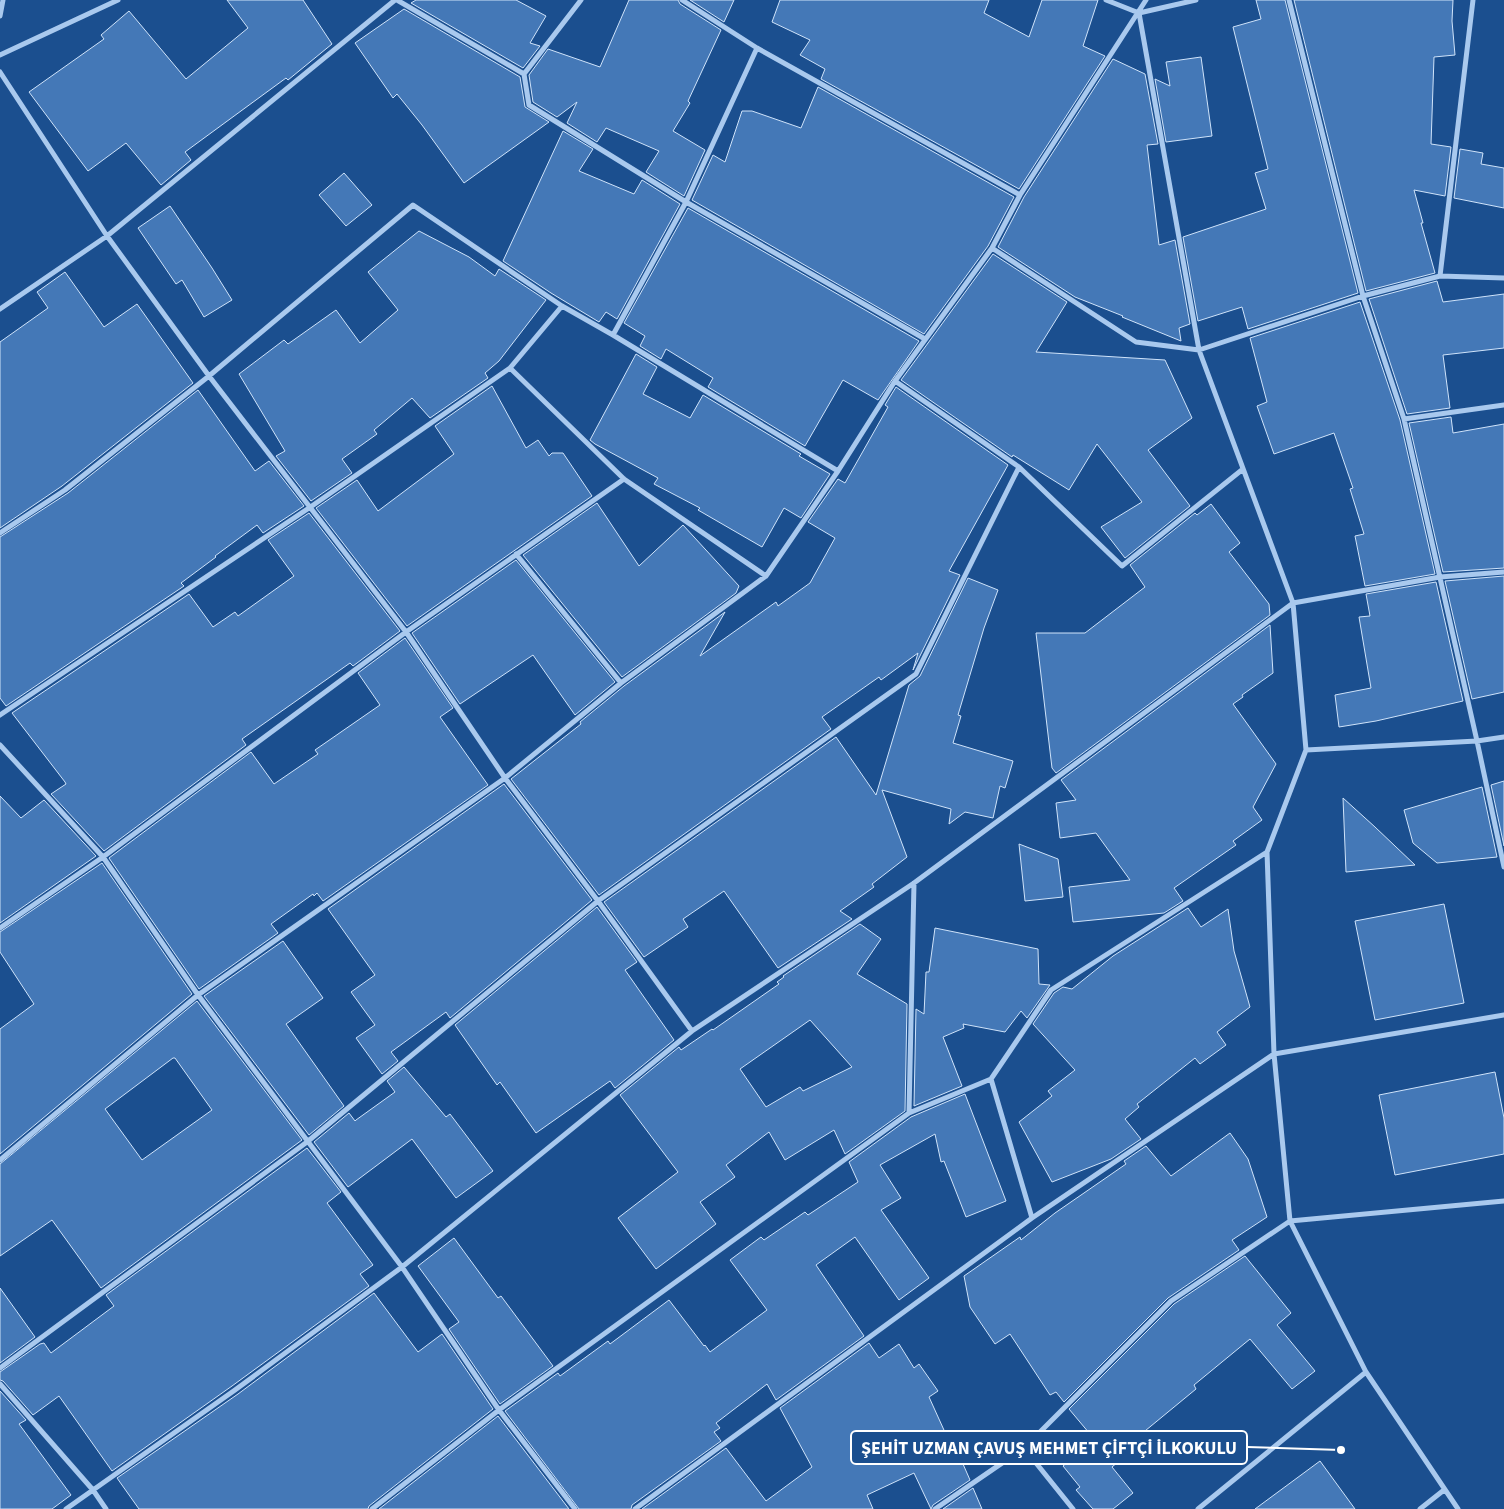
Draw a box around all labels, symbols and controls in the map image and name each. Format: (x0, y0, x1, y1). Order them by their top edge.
callout: ŞEHİT UZMAN ÇAVUŞ MEHMET ÇİFTÇİ İLKOKULU (851, 1431, 1247, 1464)
text: ŞEHİT UZMAN ÇAVUŞ MEHMET ÇİFTÇİ İLKOKULU (861, 1436, 1237, 1461)

